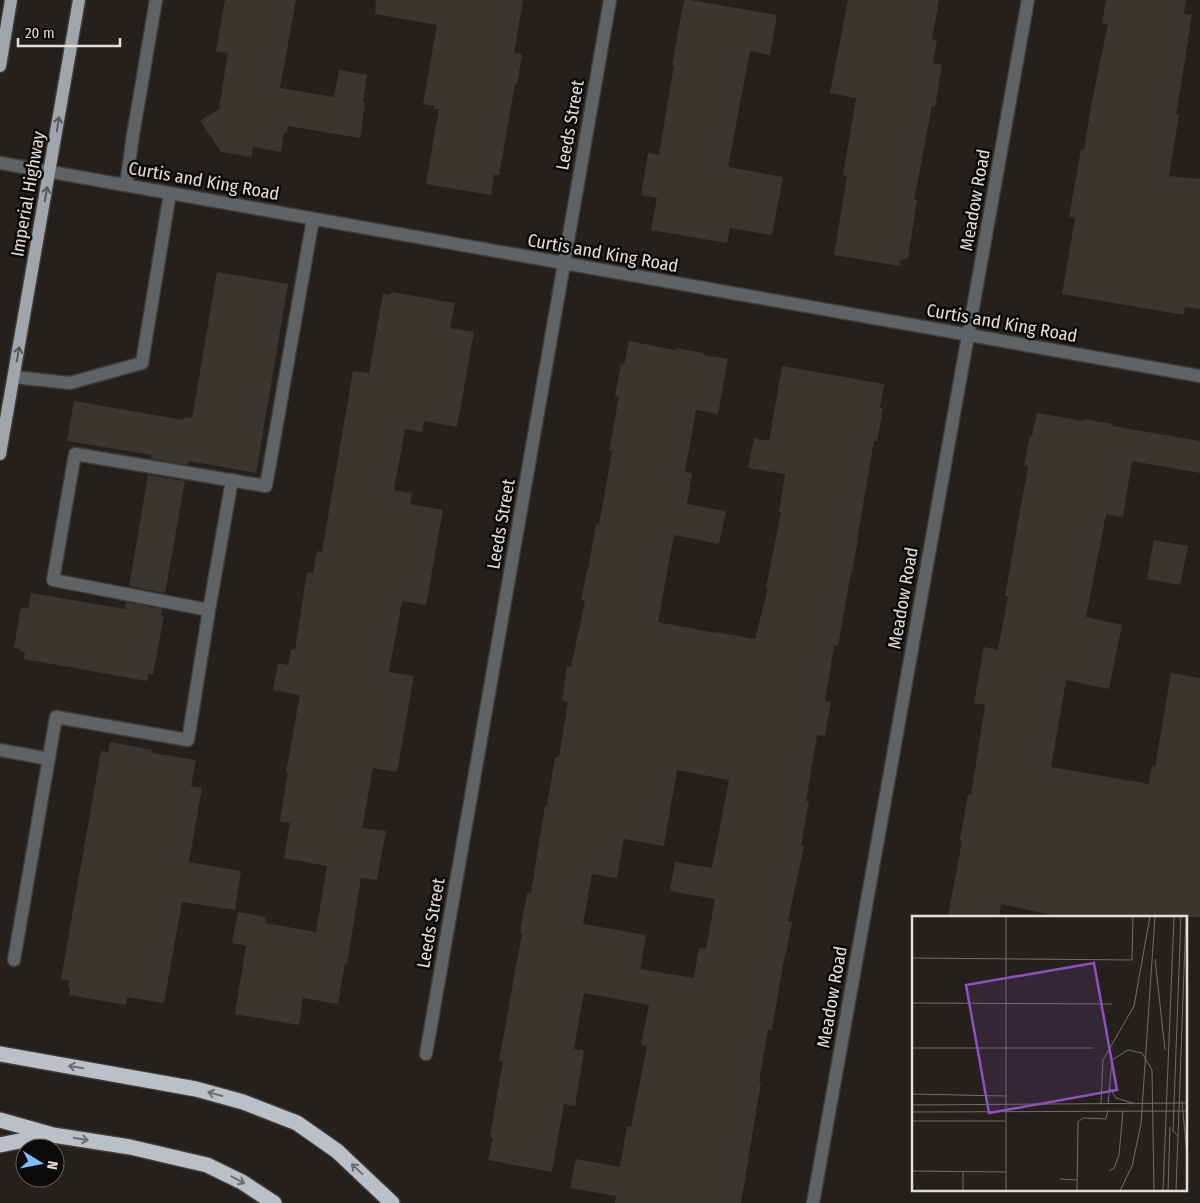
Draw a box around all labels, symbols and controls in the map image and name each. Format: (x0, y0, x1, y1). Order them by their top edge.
scale bar (18, 15, 120, 47)
text: 20 m (25, 24, 55, 42)
street label: Leeds Street (551, 78, 589, 172)
one-way arrow (53, 116, 63, 132)
street label: Imperial Highway (6, 130, 50, 258)
street label: Meadow Road (955, 147, 995, 253)
street label: Curtis and King Road (127, 157, 281, 205)
one-way arrow (41, 186, 51, 202)
street label: Curtis and King Road (526, 229, 680, 277)
street label: Curtis and King Road (925, 299, 1079, 347)
one-way arrow (13, 346, 23, 362)
street label: Leeds Street (482, 477, 520, 571)
street label: Meadow Road (883, 545, 923, 651)
street label: Leeds Street (412, 876, 450, 970)
inset map (912, 916, 1188, 1190)
street label: Meadow Road (812, 944, 852, 1050)
one-way arrow (68, 1062, 84, 1072)
one-way arrow (208, 1089, 224, 1099)
one-way arrow (73, 1135, 89, 1145)
north arrow (15, 1138, 65, 1188)
text: N (43, 1160, 61, 1171)
one-way arrow (350, 1163, 363, 1175)
one-way arrow (230, 1175, 245, 1185)

